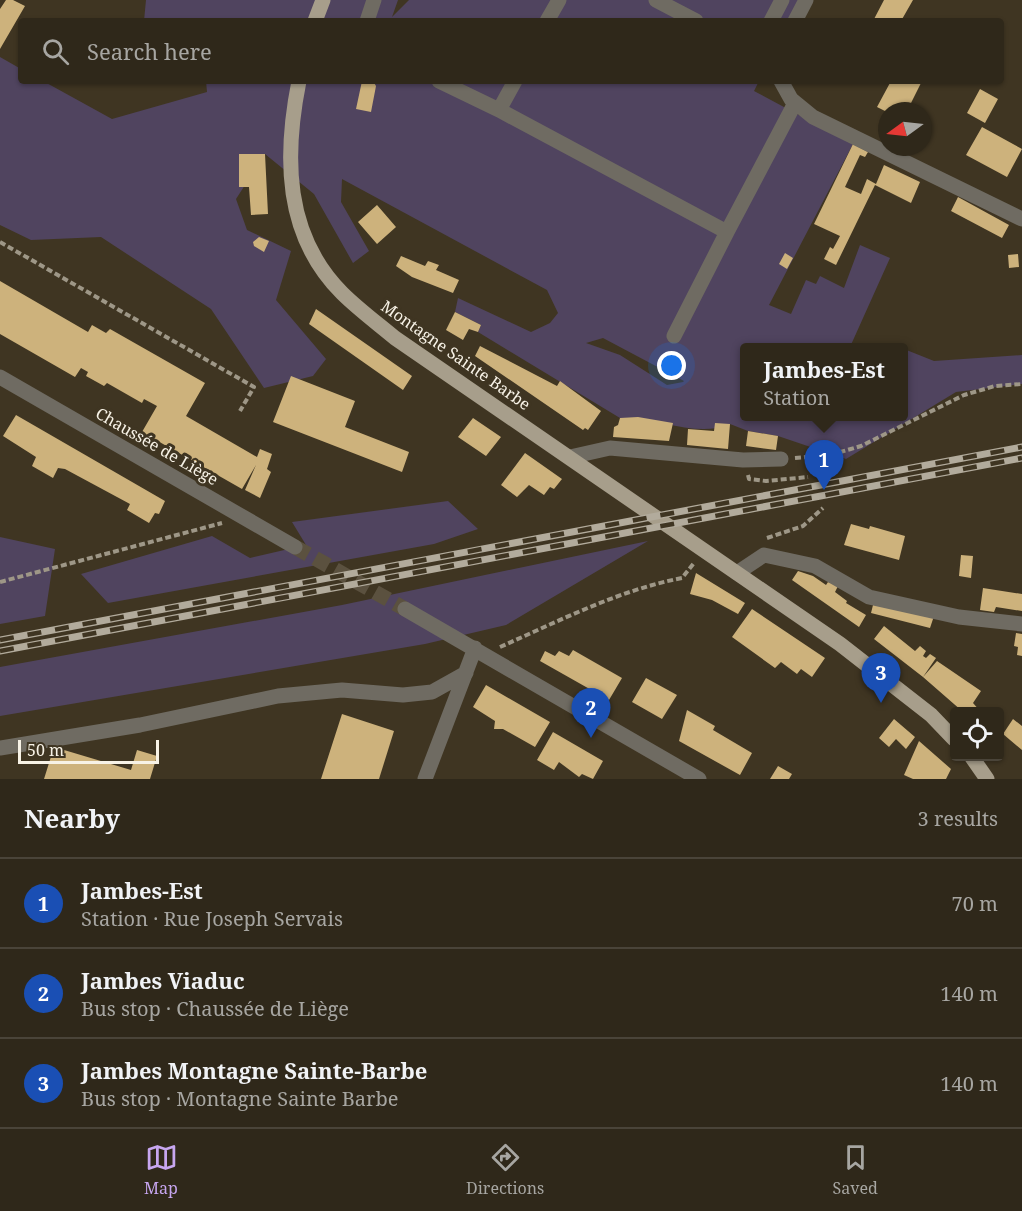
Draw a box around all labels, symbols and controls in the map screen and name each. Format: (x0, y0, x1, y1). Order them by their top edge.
search box (18, 18, 1004, 84)
icon: search (39, 35, 72, 68)
text: Search here (87, 36, 212, 66)
north arrow (878, 102, 932, 156)
street label: Montagne Sainte Barbe (377, 295, 535, 415)
popup (740, 343, 908, 421)
your location (657, 351, 686, 380)
text: Jambes-Est (763, 354, 885, 384)
text: Station (763, 384, 830, 411)
street label: Chaussée de Liège (92, 402, 222, 490)
pin: 1 (804, 440, 844, 490)
pin: 3 (862, 654, 900, 703)
pin: 2 (572, 688, 610, 738)
map controls (950, 707, 1004, 761)
button: locate (950, 707, 1004, 761)
scale bar (18, 737, 159, 764)
text: 50 m (27, 739, 64, 761)
text: Nearby (24, 800, 120, 836)
text: 3 results (918, 805, 998, 832)
text: Jambes-Est (81, 875, 203, 905)
text: 1 (38, 890, 49, 917)
text: 70 m (952, 890, 998, 917)
text: Station · Rue Joseph Servais (81, 905, 343, 932)
text: Jambes Viaduc (81, 965, 245, 995)
text: 2 (38, 980, 49, 1007)
text: 140 m (940, 980, 998, 1007)
text: Bus stop · Chaussée de Liège (81, 995, 349, 1022)
text: Jambes Montagne Sainte-Barbe (81, 1055, 427, 1085)
text: 3 (38, 1070, 49, 1097)
text: 140 m (940, 1070, 998, 1097)
text: Bus stop · Montagne Sainte Barbe (81, 1085, 398, 1112)
tab: Map (144, 1141, 178, 1199)
tab: Directions (466, 1141, 544, 1199)
tab: Saved (833, 1141, 878, 1199)

